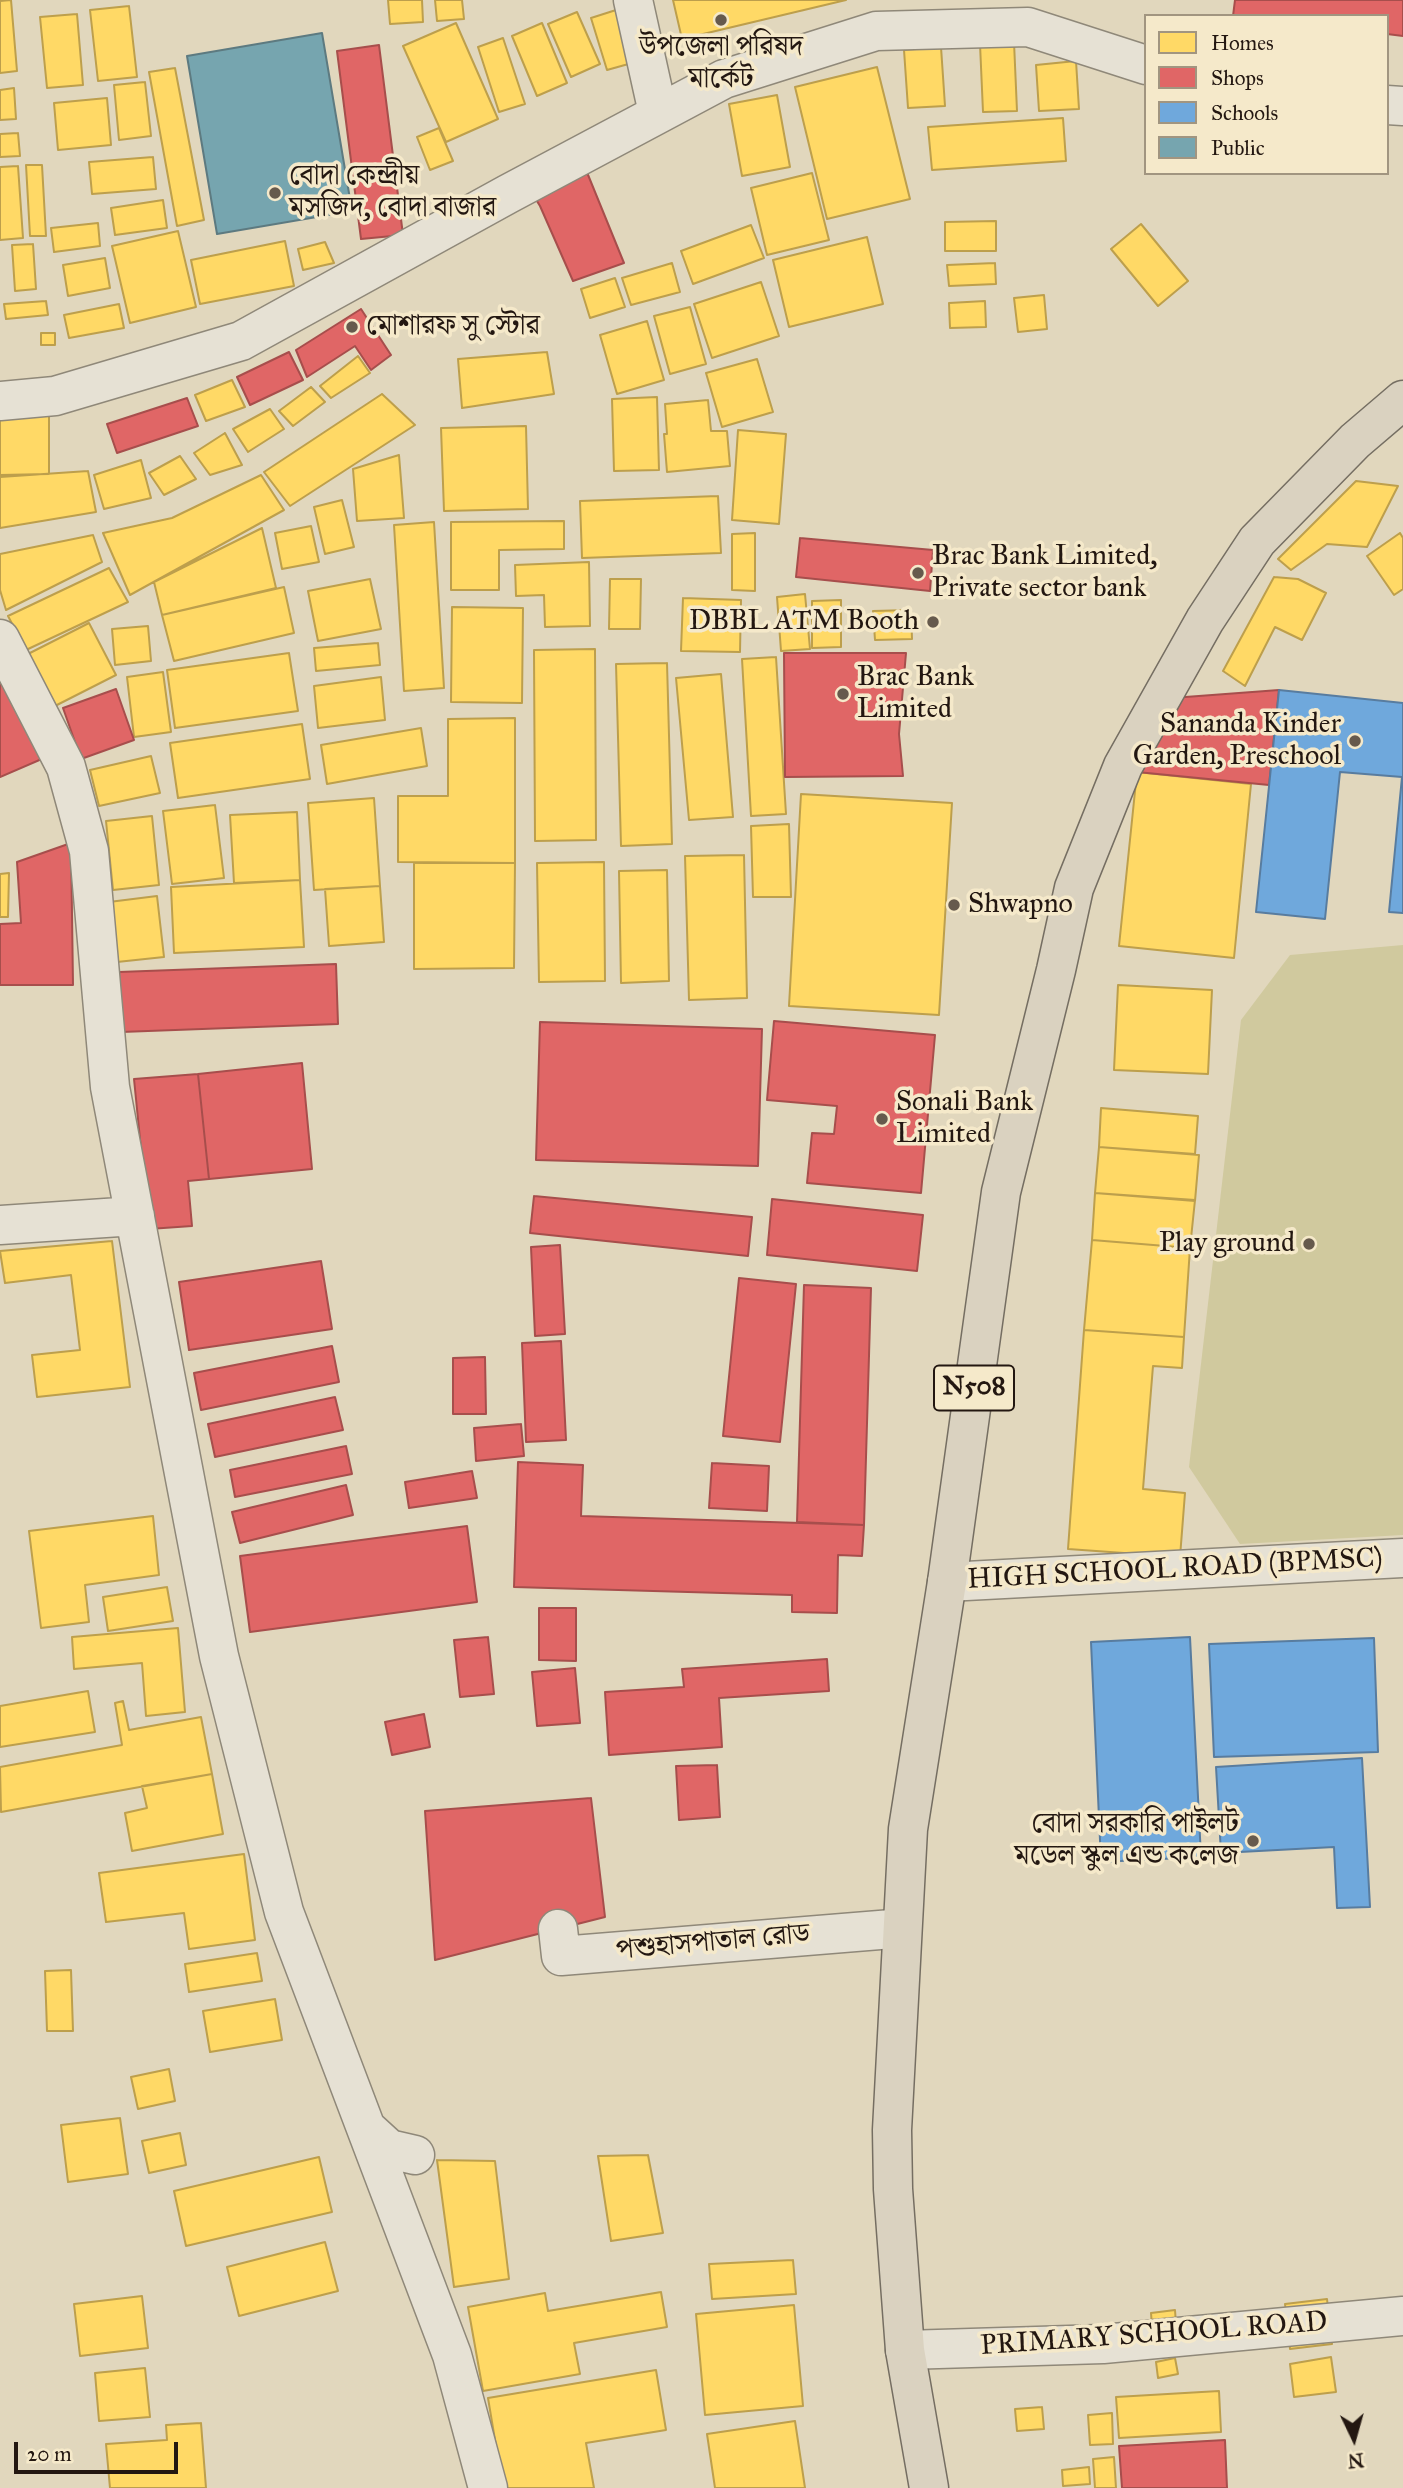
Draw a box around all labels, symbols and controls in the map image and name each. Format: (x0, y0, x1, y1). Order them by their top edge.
marker: উপজেলা পরিষদ মার্কেট (713, 12, 729, 28)
legend (1144, 14, 1389, 175)
text: Homes (1211, 30, 1274, 56)
place label: উপজেলা পরিষদ মার্কেট (639, 31, 803, 97)
text: Shops (1211, 65, 1264, 91)
text: Schools (1211, 100, 1278, 126)
text: Public (1211, 135, 1265, 161)
place label: বোদা কেন্দ্রীয় মসজিদ, বোদা বাজার (289, 160, 496, 226)
marker: বোদা কেন্দ্রীয় মসজিদ, বোদা বাজার (267, 185, 283, 201)
place label: মোশারফ সু স্টোর (366, 310, 540, 344)
marker: মোশারফ সু স্টোর (344, 319, 360, 335)
place label: Brac Bank Limited, Private sector bank (932, 540, 1157, 606)
marker: Brac Bank Limited, Private sector bank (910, 565, 926, 581)
place label: DBBL ATM Booth (689, 605, 919, 639)
marker: DBBL ATM Booth (925, 614, 941, 630)
place label: Brac Bank Limited (857, 661, 974, 727)
marker: Brac Bank Limited (835, 686, 851, 702)
place label: Sananda Kinder Garden, Preschool (1133, 708, 1341, 774)
marker: Sananda Kinder Garden, Preschool (1347, 733, 1363, 749)
place label: Shwapno (968, 888, 1073, 922)
marker: Shwapno (946, 897, 962, 913)
place label: Sonali Bank Limited (896, 1086, 1033, 1152)
marker: Sonali Bank Limited (874, 1111, 890, 1127)
place label: Play ground (1159, 1227, 1295, 1261)
marker: Play ground (1301, 1236, 1317, 1252)
road number: N508 (934, 1366, 1014, 1410)
street label: HIGH SCHOOL ROAD (BPMSC) (966, 1542, 1384, 1598)
place label: বোদা সরকারি পাইলট মডেল স্কুল এন্ড কলেজ (1014, 1808, 1239, 1874)
marker: বোদা সরকারি পাইলট মডেল স্কুল এন্ড কলেজ (1245, 1833, 1261, 1849)
street label: পশুহাসপাতাল রোড (615, 1918, 811, 1968)
street label: PRIMARY SCHOOL ROAD (979, 2306, 1329, 2364)
north arrow (1319, 2404, 1389, 2474)
scale bar (18, 2428, 182, 2472)
text: 20 m (27, 2441, 72, 2467)
text: N (1347, 2448, 1365, 2473)

